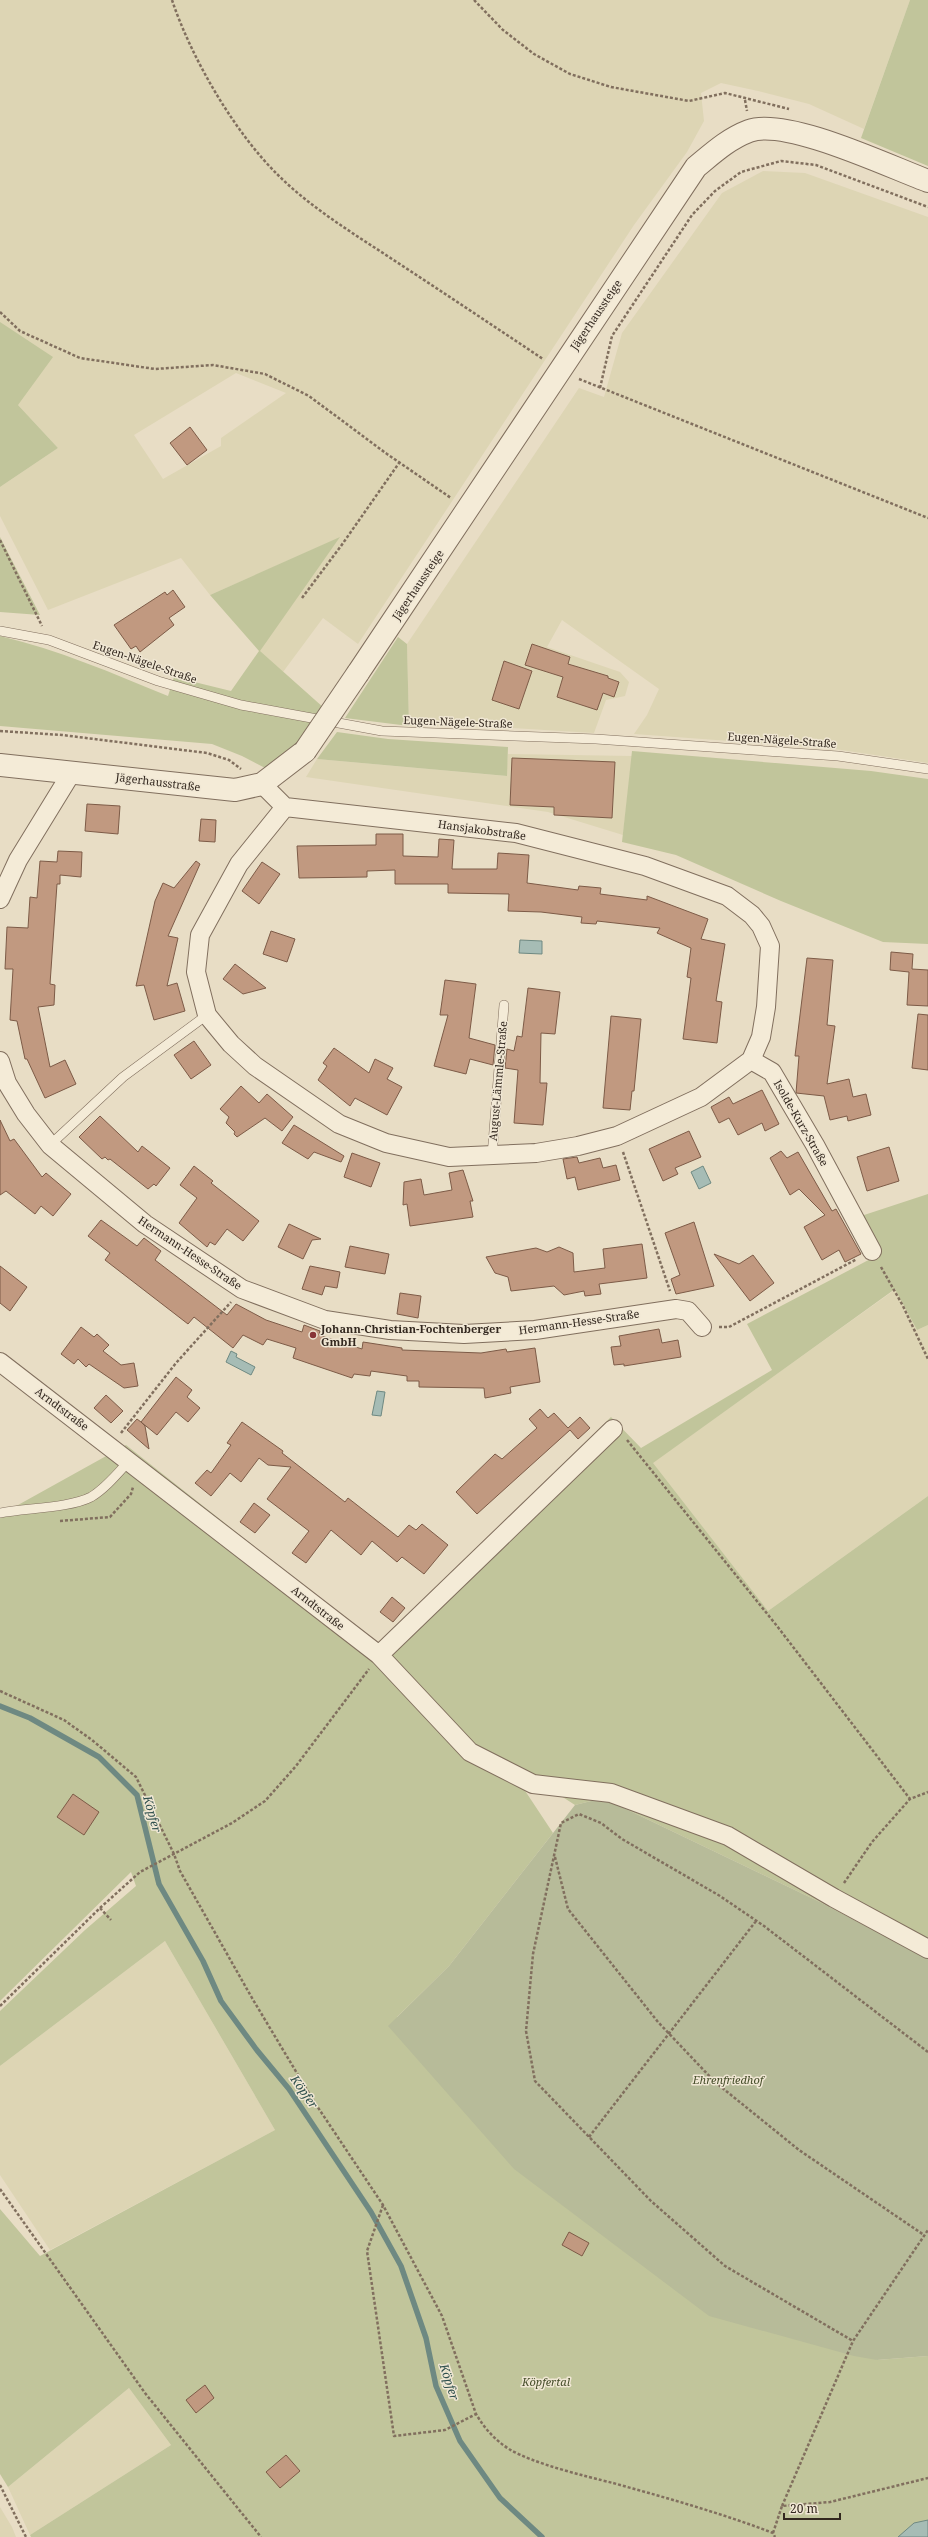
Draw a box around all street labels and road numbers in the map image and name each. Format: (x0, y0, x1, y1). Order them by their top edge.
street label: Jägerhaussteige (566, 276, 625, 354)
street label: Jägerhaussteige (388, 546, 447, 624)
street label: Eugen-Nägele-Straße (91, 637, 199, 686)
street label: Eugen-Nägele-Straße (403, 712, 513, 731)
street label: Eugen-Nägele-Straße (727, 728, 837, 751)
street label: Jägerhausstraße (114, 769, 201, 794)
street label: Hansjakobstraße (437, 816, 527, 843)
street label: August-Lämmle-Straße (485, 1020, 510, 1141)
street label: Isolde-Kurz-Straße (771, 1077, 832, 1169)
street label: Hermann-Hesse-Straße (136, 1212, 245, 1293)
street label: Hermann-Hesse-Straße (518, 1306, 640, 1337)
street label: Arndtstraße (32, 1383, 92, 1434)
street label: Arndtstraße (289, 1582, 348, 1633)

